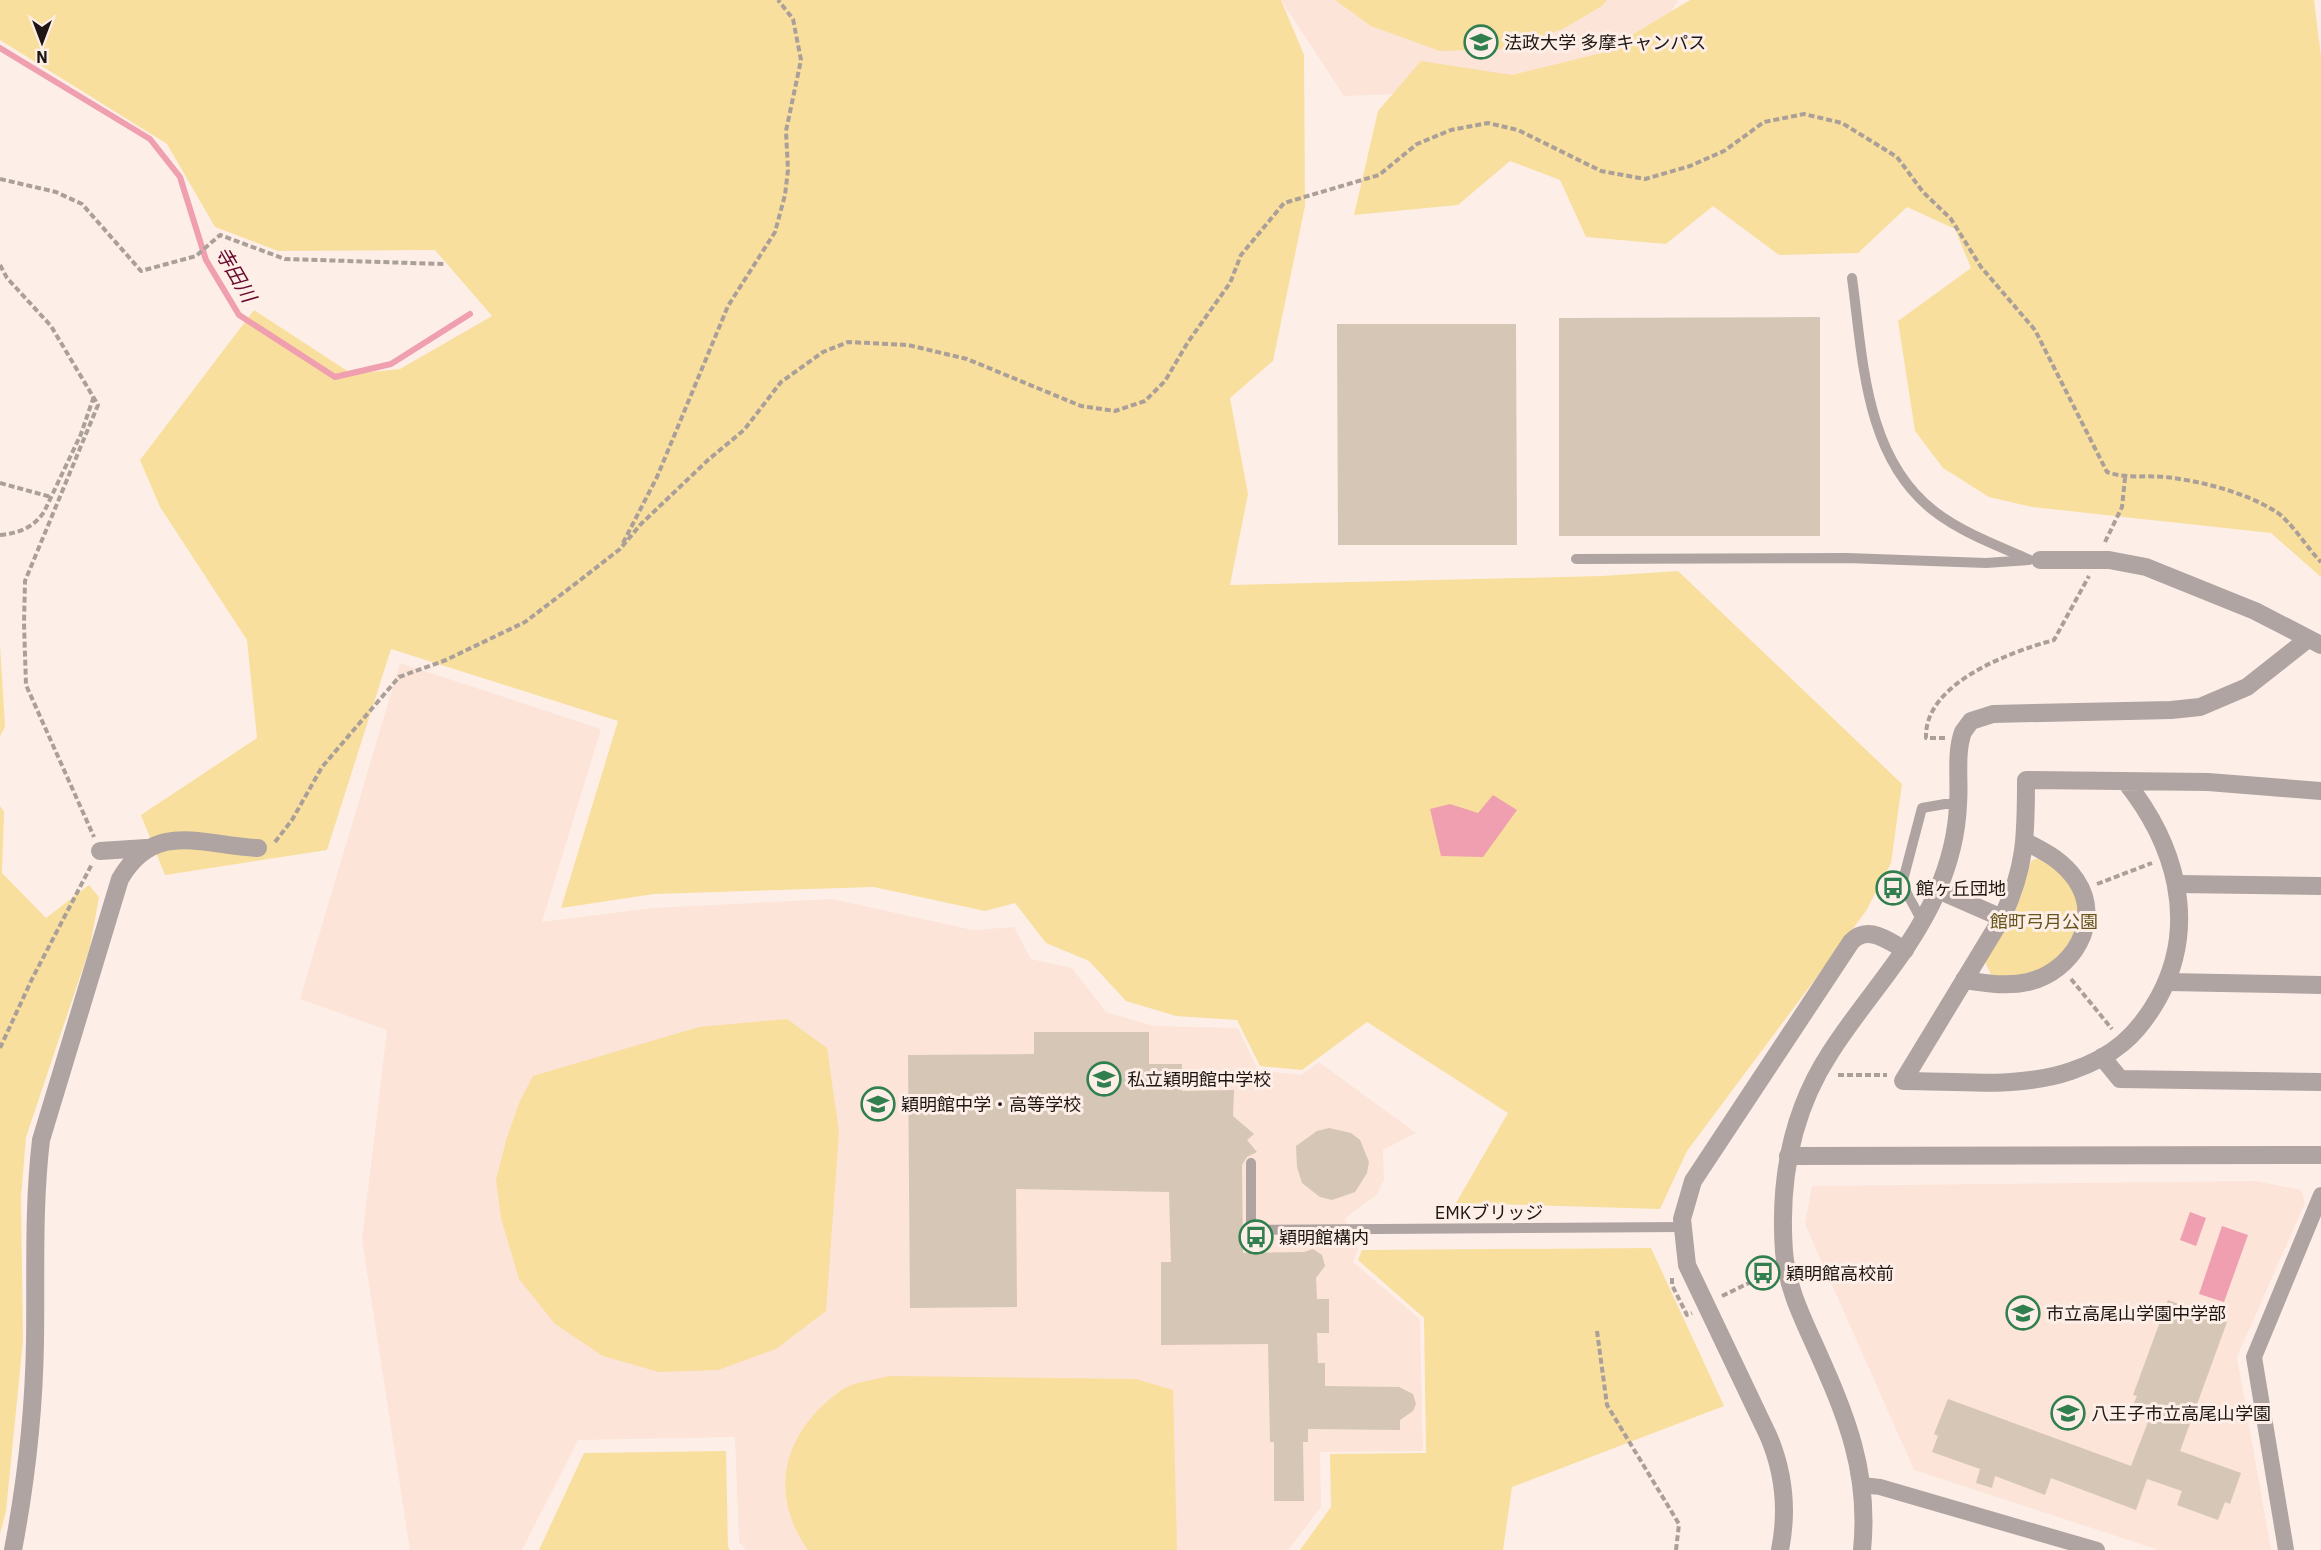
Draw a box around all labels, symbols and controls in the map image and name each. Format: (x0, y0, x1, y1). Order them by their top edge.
north arrow (12, 12, 72, 72)
school or university icon: 法政大学 多摩キャンパス (1463, 24, 1499, 60)
place label: 法政大学 多摩キャンパス (1504, 31, 1706, 54)
text: N (36, 47, 48, 67)
water label: 寺田川 (209, 241, 264, 308)
bus stop icon: 館ヶ丘団地 (1875, 870, 1911, 906)
place label: 館ヶ丘団地 (1916, 877, 2006, 900)
park label: 館町弓月公園 (1990, 910, 2098, 933)
school or university icon: 私立穎明館中学校 (1086, 1061, 1122, 1097)
place label: 私立穎明館中学校 (1127, 1068, 1271, 1091)
school or university icon: 穎明館中学・高等学校 (860, 1086, 896, 1122)
place label: 穎明館中学・高等学校 (901, 1093, 1081, 1116)
street label: EMKブリッジ (1435, 1201, 1543, 1224)
bus stop icon: 穎明館構内 (1238, 1219, 1274, 1255)
place label: 穎明館構内 (1279, 1226, 1369, 1249)
bus stop icon: 穎明館高校前 (1745, 1255, 1781, 1291)
place label: 穎明館高校前 (1786, 1262, 1894, 1285)
school or university icon: 市立高尾山学園中学部 (2005, 1295, 2041, 1331)
place label: 市立高尾山学園中学部 (2046, 1302, 2226, 1325)
school or university icon: 八王子市立高尾山学園 (2050, 1395, 2086, 1431)
place label: 八王子市立高尾山学園 (2091, 1402, 2271, 1425)

